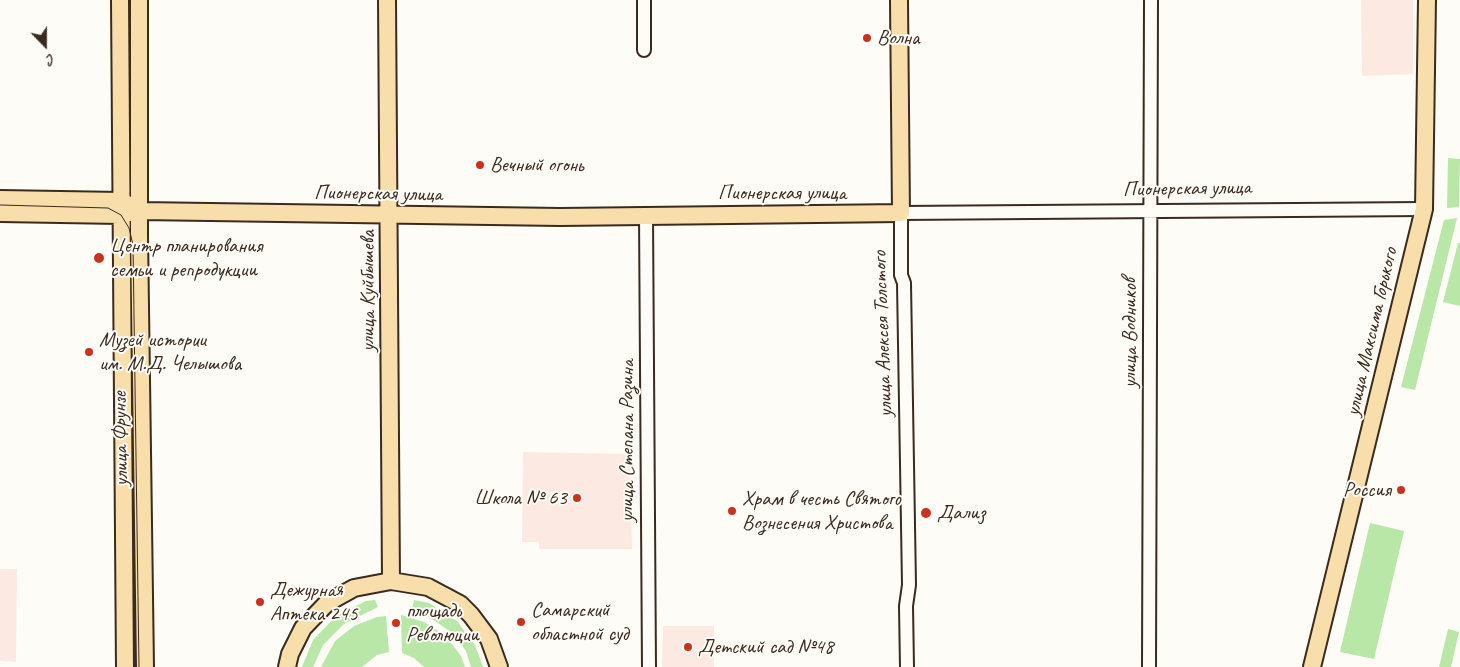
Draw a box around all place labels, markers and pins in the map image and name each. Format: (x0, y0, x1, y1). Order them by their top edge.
place label: Волна (877, 25, 919, 51)
marker: Волна (861, 32, 873, 44)
place label: Вечный огонь (490, 152, 583, 178)
marker: Вечный огонь (474, 159, 486, 171)
place label: Центр планирования семьи и репродукции (110, 233, 262, 283)
marker: Центр планирования семьи и репродукции (92, 251, 106, 265)
place label: Музей истории им. М.Д. Челышова (99, 327, 241, 377)
marker: Музей истории им. М.Д. Челышова (83, 346, 95, 358)
place label: Россия (1343, 477, 1391, 503)
marker: Россия (1395, 484, 1407, 496)
place label: Школа № 63 (474, 485, 567, 511)
place label: Храм в честь Святого Вознесения Христова (742, 486, 901, 536)
marker: Школа № 63 (571, 492, 583, 504)
place label: Дализ (937, 500, 985, 526)
marker: Храм в честь Святого Вознесения Христова (726, 505, 738, 517)
marker: Дализ (919, 506, 933, 520)
place label: Дежурная Аптека 245 (270, 577, 358, 627)
marker: Дежурная Аптека 245 (254, 596, 266, 608)
place label: Самарский областной суд (531, 597, 629, 647)
place label: площадь Революции (406, 598, 479, 648)
marker: Самарский областной суд (515, 616, 527, 628)
marker: площадь Революции (390, 617, 402, 629)
place label: Детский сад №48 (698, 634, 833, 660)
marker: Детский сад №48 (682, 641, 694, 653)

